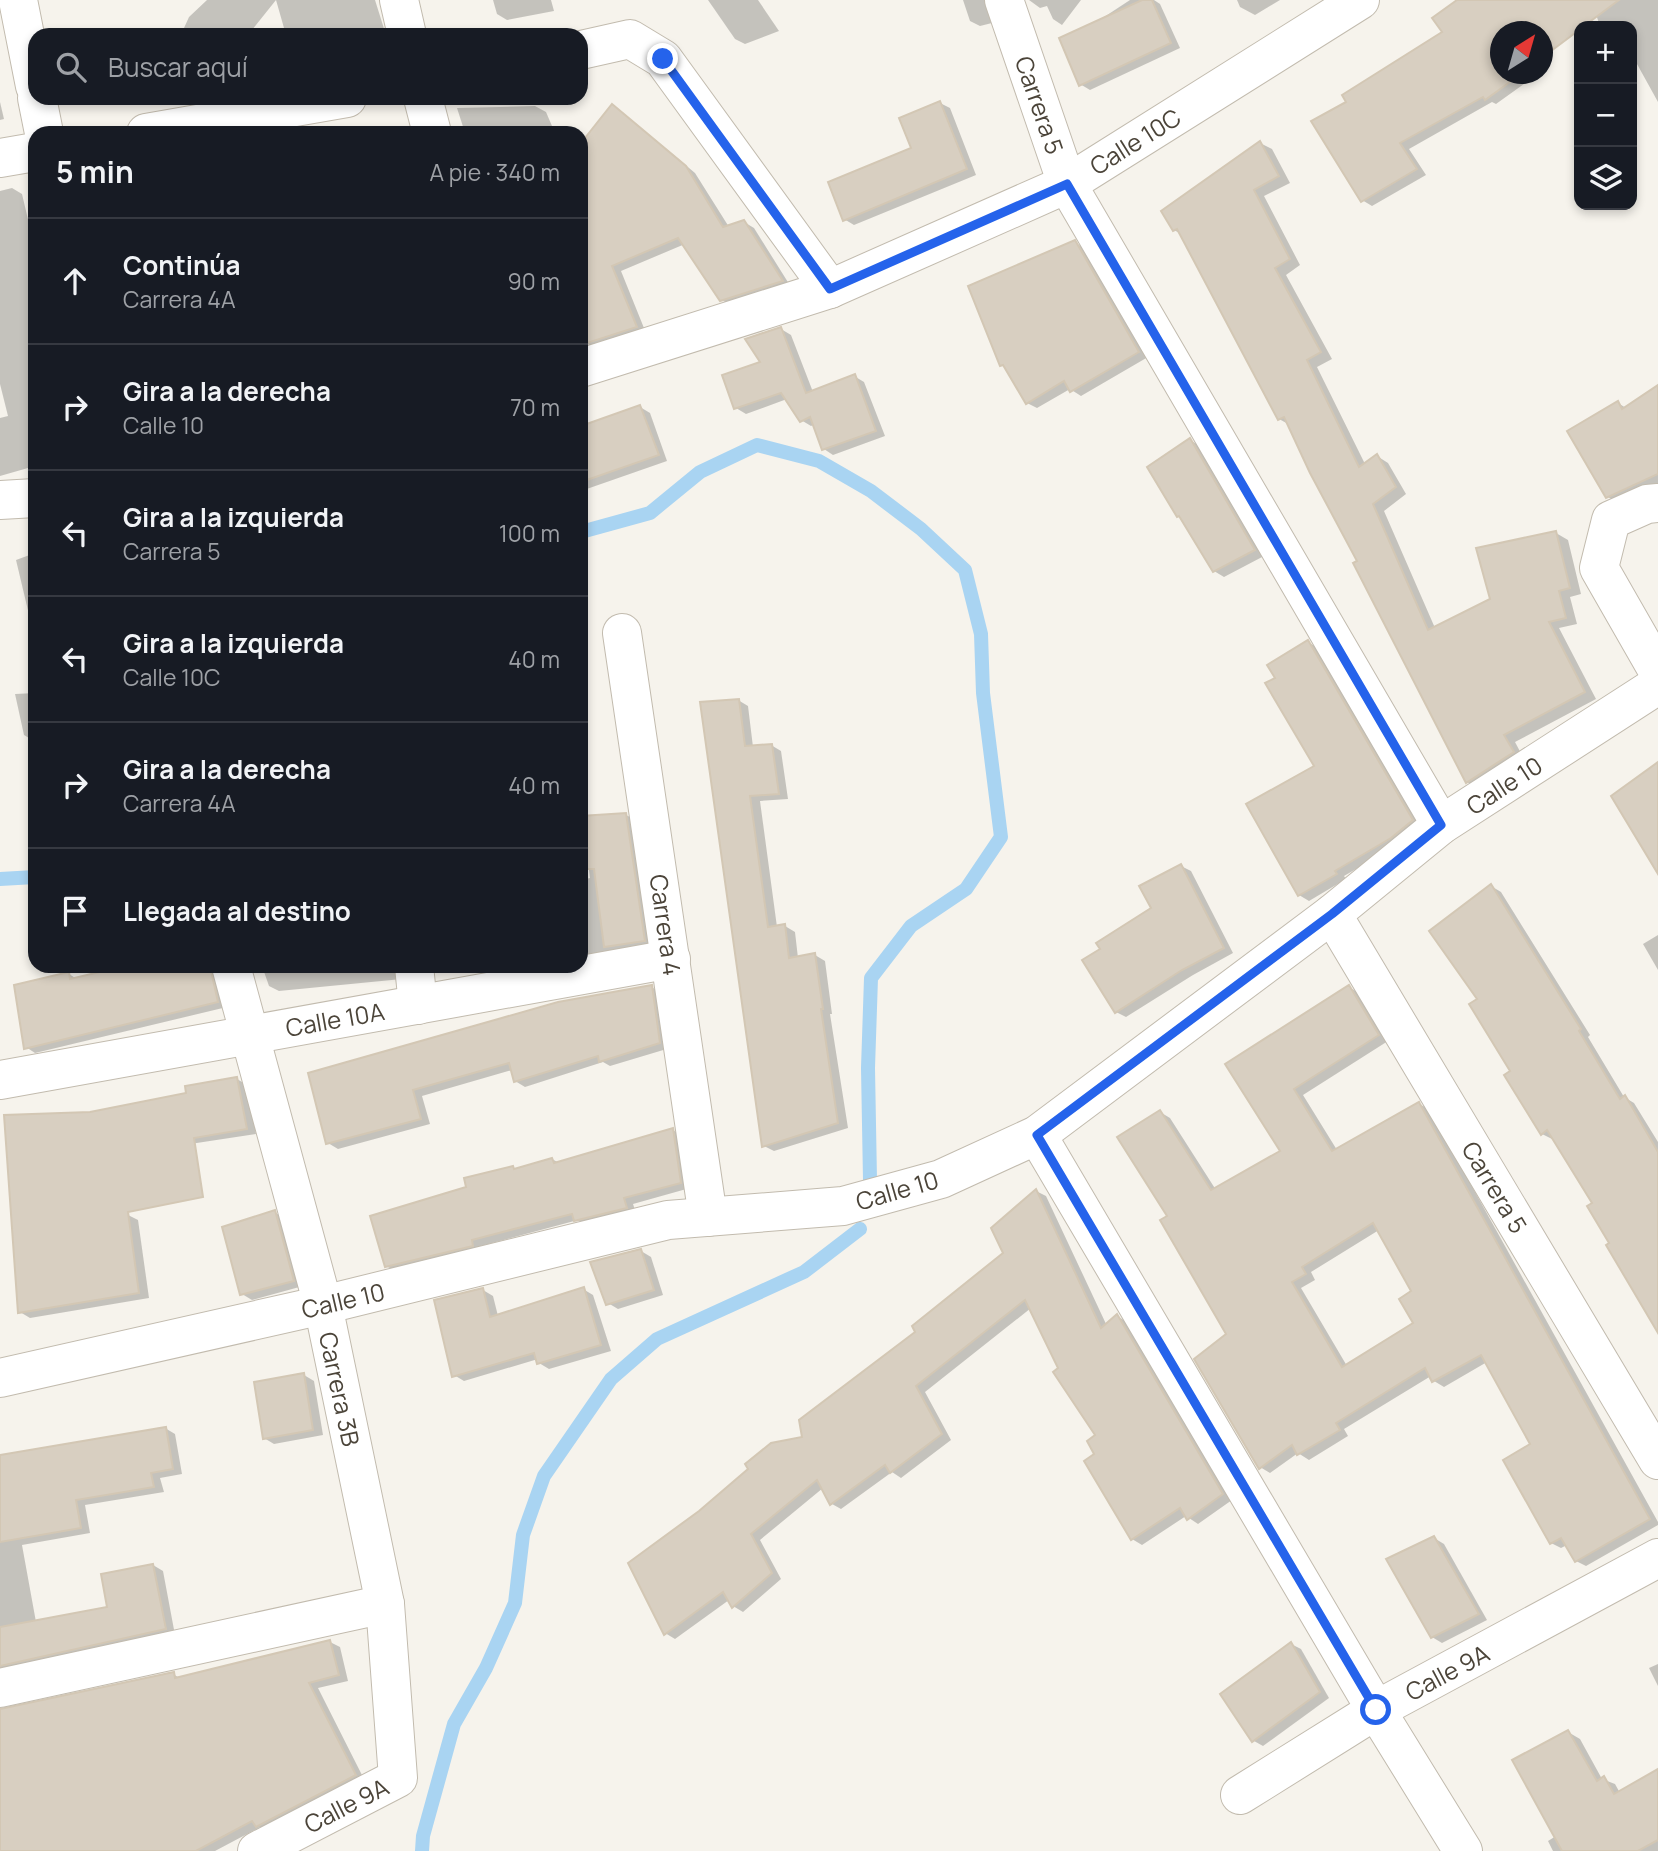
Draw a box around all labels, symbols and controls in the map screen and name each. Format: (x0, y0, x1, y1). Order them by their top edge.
north arrow (1490, 21, 1553, 84)
map controls (1574, 21, 1637, 210)
button: + (1574, 21, 1637, 84)
search box (28, 28, 588, 105)
route end (647, 43, 678, 74)
icon: search (52, 48, 90, 86)
text: Buscar aquí (108, 49, 248, 85)
street label: Carrera 5 (1008, 52, 1072, 158)
button: − (1574, 84, 1637, 147)
street label: Calle 10C (1083, 100, 1187, 182)
button: layers (1574, 147, 1637, 210)
text: 5 min (56, 151, 134, 192)
text: A pie · 340 m (430, 156, 560, 188)
text: Continúa (123, 247, 241, 283)
icon: ahead (56, 262, 94, 300)
text: 90 m (508, 265, 560, 297)
text: Carrera 4A (123, 283, 236, 315)
text: Gira a la derecha (123, 373, 331, 409)
icon: right (56, 388, 94, 426)
text: 70 m (510, 391, 560, 423)
text: Calle 10 (123, 409, 204, 441)
text: Gira a la izquierda (123, 499, 344, 535)
icon: left (56, 514, 94, 552)
text: 100 m (499, 517, 560, 549)
text: Carrera 5 (123, 535, 221, 567)
text: Gira a la izquierda (123, 625, 344, 661)
icon: left (56, 640, 94, 678)
text: 40 m (508, 643, 560, 675)
text: Calle 10C (123, 661, 220, 693)
street label: Calle 10 (1460, 748, 1548, 822)
text: Gira a la derecha (123, 751, 331, 787)
icon: right (56, 766, 94, 804)
text: 40 m (508, 769, 560, 801)
text: Carrera 4A (123, 787, 236, 819)
street label: Carrera 4 (643, 872, 689, 978)
icon: arrive (56, 892, 94, 930)
text: Llegada al destino (123, 893, 351, 929)
street label: Calle 10A (283, 994, 387, 1044)
street label: Carrera 5 (1455, 1135, 1535, 1239)
street label: Calle 10 (852, 1162, 942, 1218)
street label: Calle 10 (298, 1274, 388, 1326)
street label: Carrera 3B (312, 1329, 368, 1449)
street label: Calle 9A (1399, 1636, 1495, 1708)
route start (1360, 1694, 1391, 1725)
street label: Calle 9A (298, 1770, 394, 1840)

